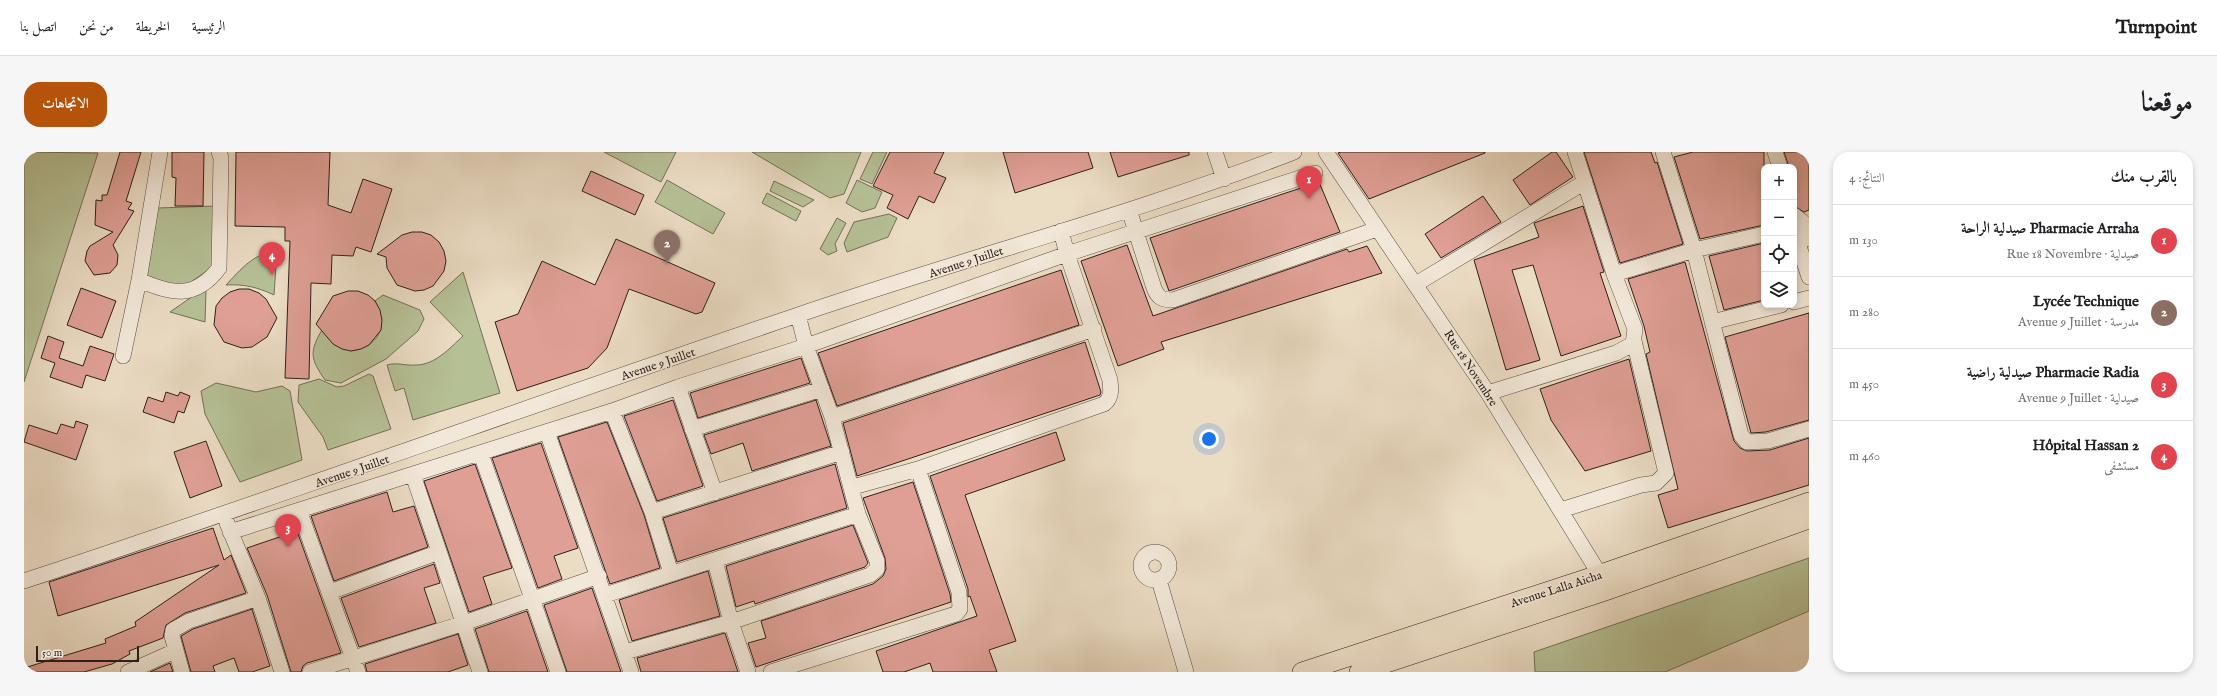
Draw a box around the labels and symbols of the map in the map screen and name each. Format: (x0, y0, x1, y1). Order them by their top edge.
pin: 1 (1296, 166, 1322, 199)
pin: 2 (654, 230, 680, 263)
pin: 4 (259, 242, 285, 275)
street label: Avenue 9 Juillet (926, 243, 1006, 283)
street label: Rue 18 Novembre (1440, 327, 1501, 410)
street label: Avenue 9 Juillet (618, 345, 697, 385)
your location (1199, 429, 1219, 449)
street label: Avenue 9 Juillet (312, 452, 391, 492)
pin: 3 (275, 514, 301, 547)
street label: Avenue Lalla Aicha (1508, 567, 1605, 612)
scale bar (36, 644, 139, 663)

